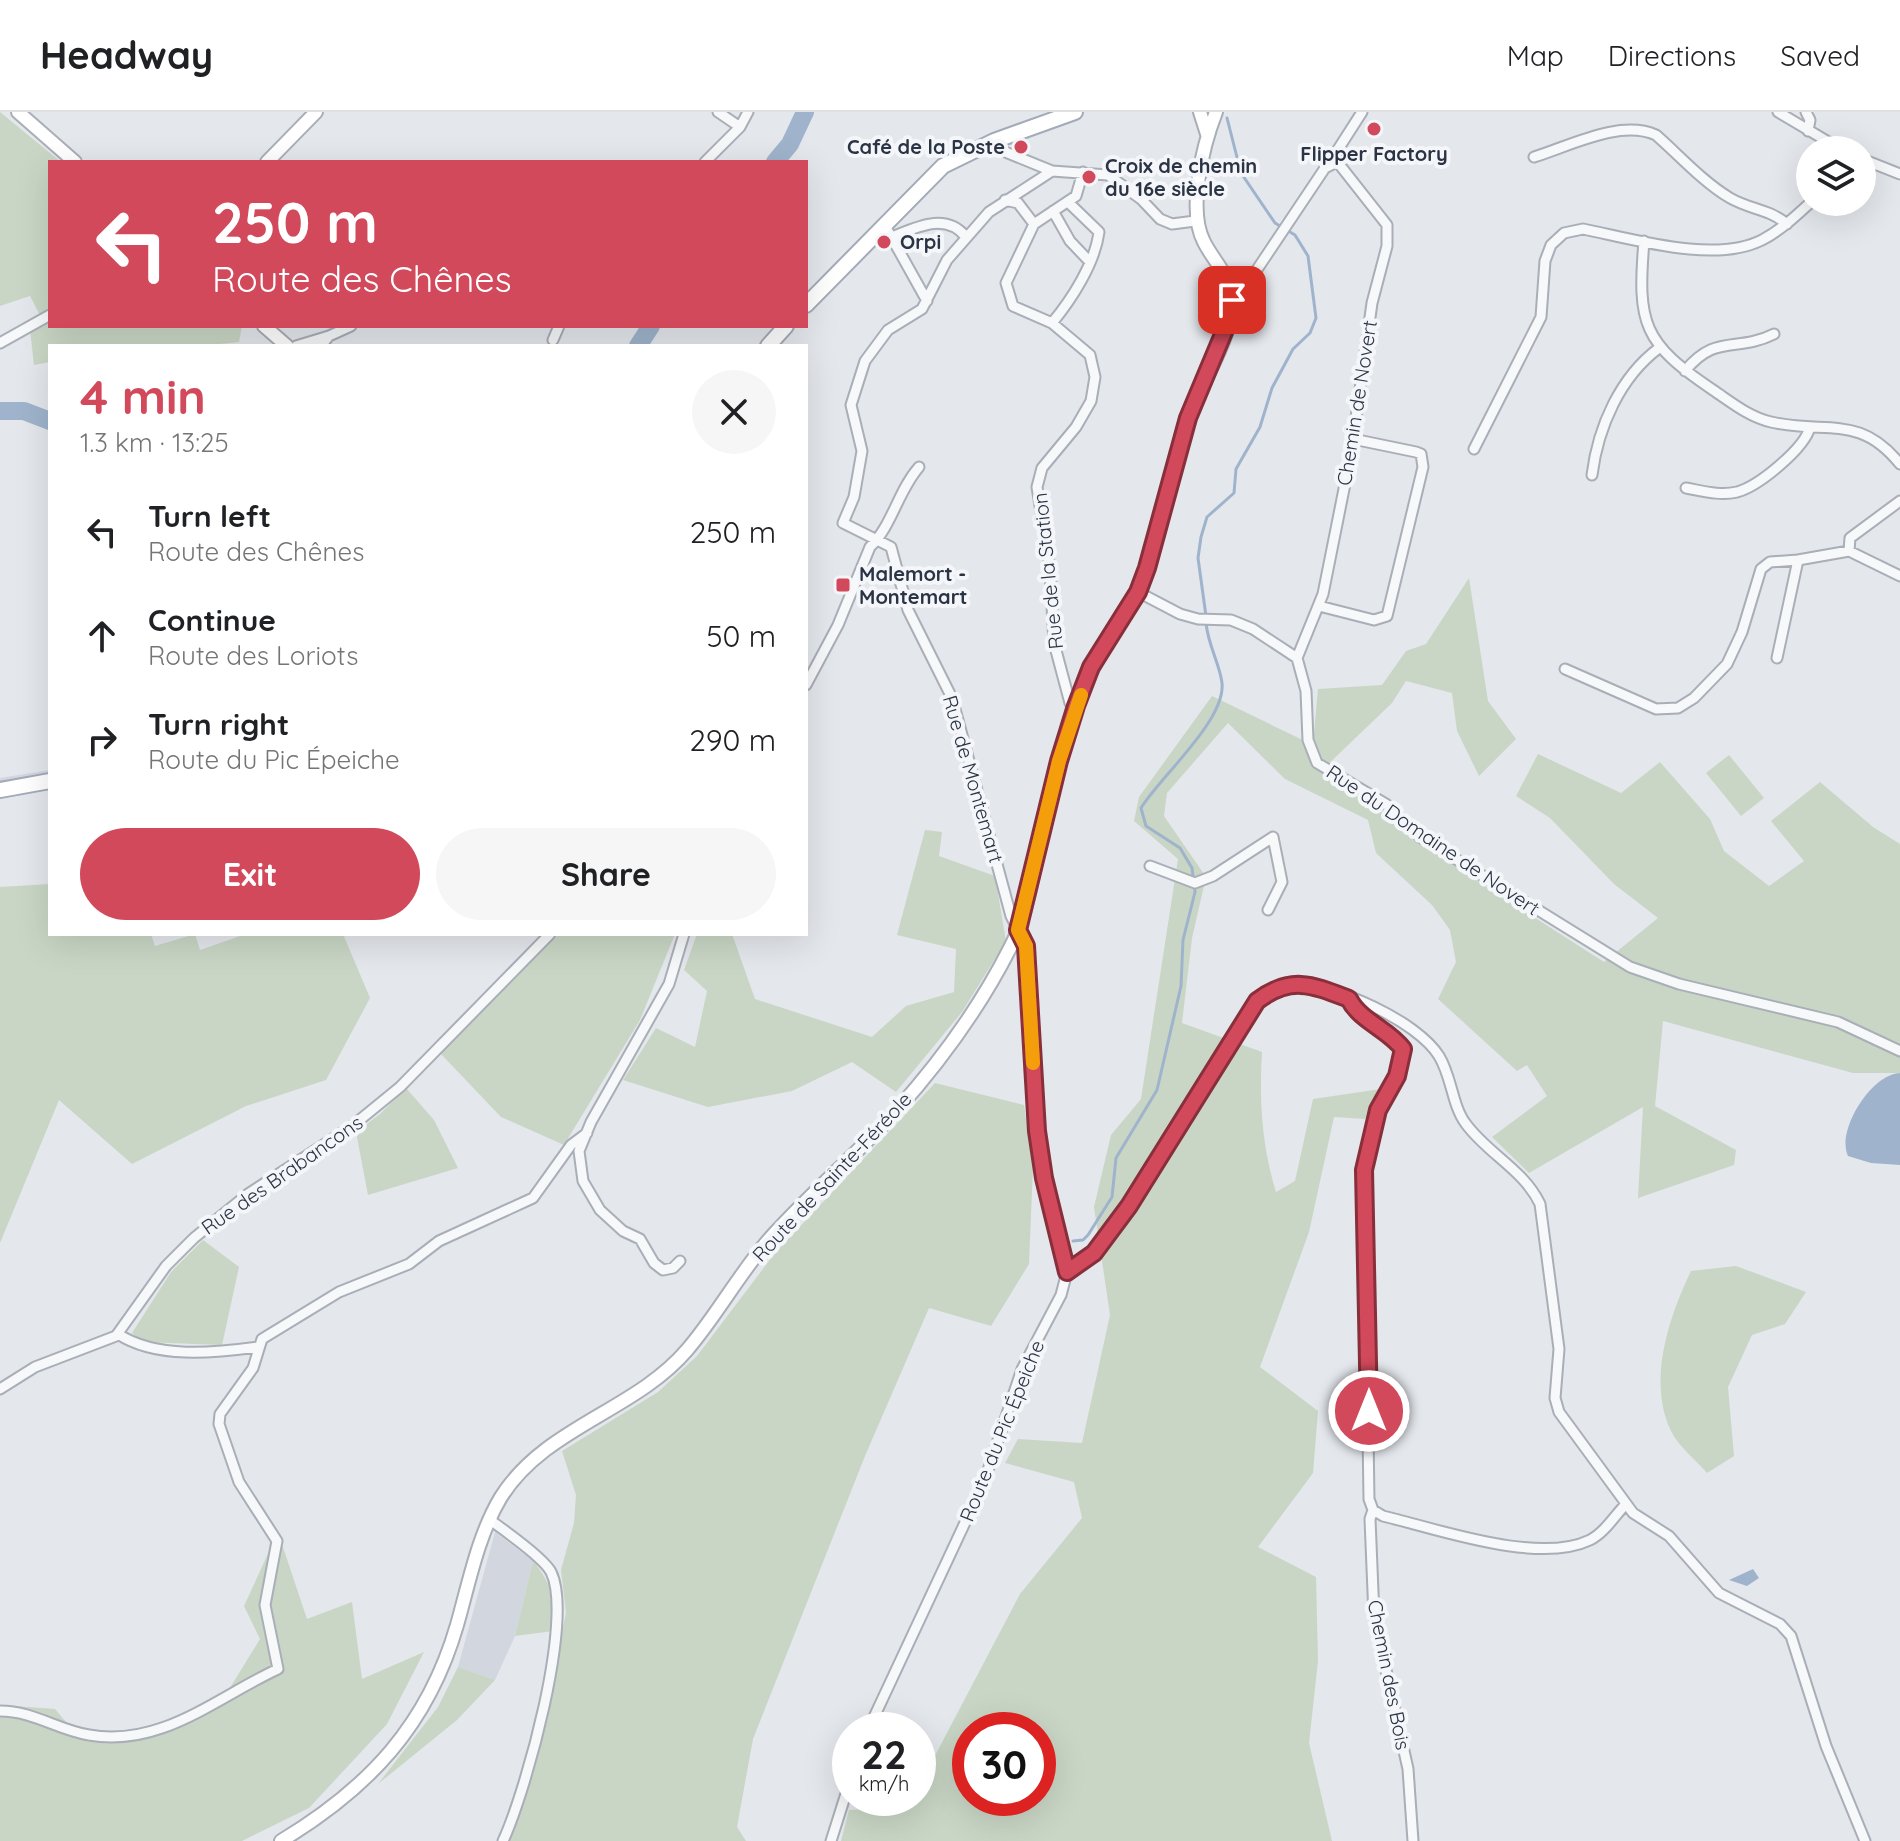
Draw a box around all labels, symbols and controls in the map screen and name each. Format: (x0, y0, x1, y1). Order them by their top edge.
text: Headway (40, 31, 213, 79)
text: Map (1507, 38, 1564, 73)
text: Directions (1608, 38, 1736, 73)
text: Saved (1780, 38, 1860, 73)
marker: Flipper Factory (1365, 120, 1383, 138)
place label: Café de la Poste (847, 134, 1005, 159)
map controls (1796, 136, 1876, 216)
button: layers (1796, 136, 1876, 216)
marker: Café de la Poste (1012, 138, 1030, 156)
place label: Flipper Factory (1300, 141, 1448, 166)
place label: Croix de chemin du 16e siècle (1105, 153, 1257, 201)
marker: Croix de chemin du 16e siècle (1080, 168, 1098, 186)
text: 250 m (212, 187, 378, 257)
icon: left (80, 192, 184, 296)
place label: Orpi (900, 229, 941, 254)
marker: Orpi (875, 233, 893, 251)
text: Route des Chênes (212, 256, 512, 301)
pin (1198, 266, 1266, 334)
icon: arrive (1210, 278, 1254, 322)
street label: Chemin de Novert (1331, 318, 1382, 487)
text: 4 min (80, 366, 206, 426)
button: close (692, 370, 776, 454)
text: 1.3 km · 13:25 (80, 426, 229, 459)
street label: Rue de la Station (1027, 492, 1068, 651)
text: Turn left (148, 497, 271, 535)
icon: left (80, 510, 124, 554)
text: 250 m (690, 513, 776, 551)
text: Route des Chênes (148, 535, 364, 568)
place label: Malemort - Montemart (859, 561, 968, 609)
marker: Malemort - Montemart (834, 576, 852, 594)
text: Continue (148, 601, 276, 639)
icon: ahead (80, 614, 124, 658)
text: 50 m (706, 617, 776, 655)
text: Route des Loriots (148, 639, 358, 672)
street label: Rue de Montemart (938, 692, 1009, 866)
text: Turn right (148, 705, 289, 743)
icon: right (80, 718, 124, 762)
text: 290 m (689, 721, 776, 759)
text: Route du Pic Épeiche (148, 743, 400, 776)
street label: Rue du Domaine de Novert (1322, 759, 1545, 920)
button: Exit (80, 828, 420, 920)
button: Share (436, 828, 776, 920)
street label: Route de Sainte-Féréole (747, 1087, 917, 1267)
street label: Rue des Brabancons (196, 1109, 367, 1240)
street label: Route du Pic Épeiche (954, 1336, 1049, 1525)
position arrow (1327, 1369, 1411, 1453)
street label: Chemin des Bois (1363, 1598, 1416, 1752)
speed limit sign: 30 (952, 1712, 1056, 1816)
text: 22 (861, 1729, 907, 1779)
text: km/h (859, 1771, 909, 1796)

